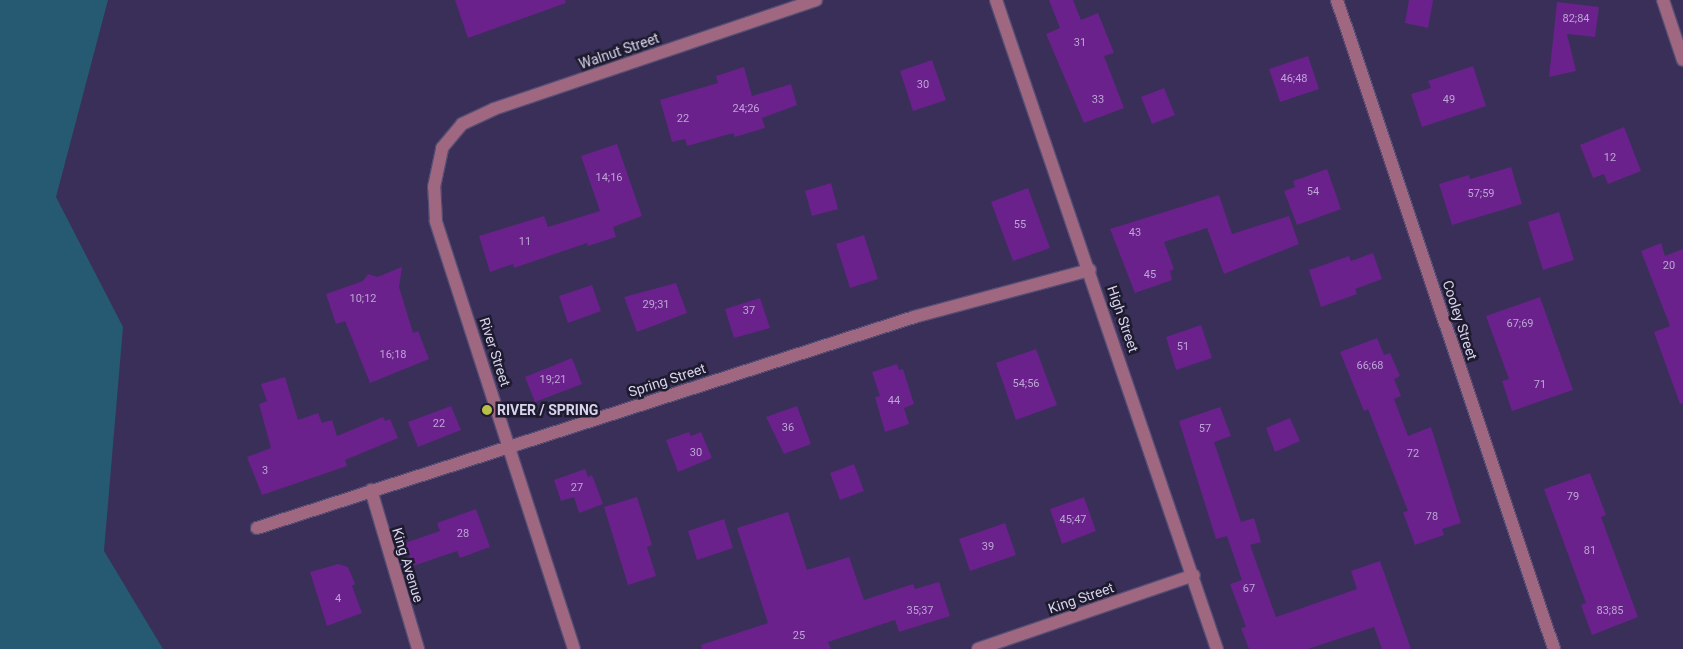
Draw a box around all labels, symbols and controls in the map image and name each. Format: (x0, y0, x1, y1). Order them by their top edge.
house number: 82;84 (1562, 12, 1590, 26)
street label: Walnut Street (577, 29, 661, 73)
house number: 31 (1074, 36, 1086, 50)
house number: 46;48 (1280, 72, 1308, 86)
house number: 30 (917, 78, 929, 92)
house number: 33 (1092, 93, 1104, 107)
house number: 49 (1443, 93, 1455, 107)
house number: 24;26 (732, 102, 760, 116)
house number: 22 (677, 112, 689, 126)
house number: 12 (1604, 151, 1616, 165)
house number: 14;16 (595, 171, 623, 185)
house number: 54 (1307, 185, 1319, 199)
house number: 57;59 (1467, 187, 1495, 201)
house number: 55 (1014, 218, 1026, 232)
house number: 43 (1129, 226, 1141, 240)
house number: 11 (519, 235, 531, 249)
house number: 20 (1663, 259, 1675, 273)
house number: 45 (1144, 268, 1156, 282)
street label: Cooley Street (1439, 278, 1481, 362)
street label: High Street (1104, 283, 1142, 355)
house number: 10;12 (349, 292, 377, 306)
house number: 29;31 (642, 298, 670, 312)
house number: 37 (743, 304, 755, 318)
street label: River Street (476, 315, 514, 389)
house number: 67;69 (1506, 317, 1534, 331)
house number: 51 (1177, 340, 1189, 354)
house number: 16;18 (379, 348, 407, 362)
house number: 66;68 (1356, 359, 1384, 373)
street label: Spring Street (626, 360, 708, 400)
house number: 19;21 (539, 373, 567, 387)
house number: 54;56 (1012, 377, 1040, 391)
house number: 71 (1534, 378, 1546, 392)
house number: 44 (888, 394, 900, 408)
place label: RIVER / SPRING (497, 402, 598, 418)
marker: RIVER / SPRING (481, 404, 493, 416)
house number: 22 (433, 417, 445, 431)
house number: 36 (782, 421, 794, 435)
house number: 57 (1199, 422, 1211, 436)
house number: 30 (690, 446, 702, 460)
house number: 72 (1407, 447, 1419, 461)
house number: 3 (262, 464, 268, 478)
house number: 27 (571, 481, 583, 495)
house number: 79 (1567, 490, 1579, 504)
house number: 78 (1426, 510, 1438, 524)
house number: 45;47 (1059, 513, 1087, 527)
street label: King Avenue (389, 526, 427, 604)
house number: 28 (457, 527, 469, 541)
house number: 39 (982, 540, 994, 554)
house number: 81 (1584, 544, 1596, 558)
street label: King Street (1046, 579, 1116, 617)
house number: 67 (1243, 582, 1255, 596)
house number: 4 (335, 592, 341, 606)
house number: 35;37 (906, 604, 934, 618)
house number: 83;85 (1596, 604, 1624, 618)
house number: 25 (793, 629, 805, 643)

